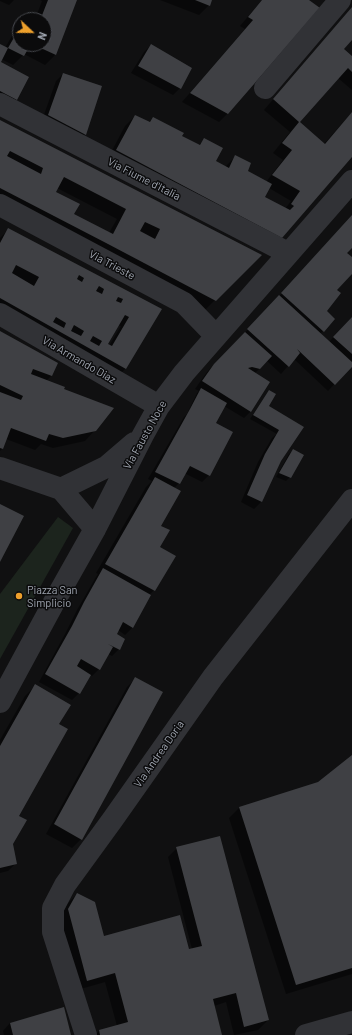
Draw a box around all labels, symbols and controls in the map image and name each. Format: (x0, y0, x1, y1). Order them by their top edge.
north arrow (12, 12, 52, 52)
text: N (35, 30, 50, 42)
street label: Via Fiume d'Italia (105, 155, 183, 203)
street label: Via Trieste (87, 247, 137, 283)
street label: Via Armando Diaz (40, 334, 118, 386)
street label: Via Fausto Noce (121, 398, 169, 472)
place label: Piazza San Simplicio (27, 583, 78, 609)
marker: Piazza San Simplicio (14, 591, 24, 601)
street label: Via Andrea Doria (131, 718, 187, 790)

